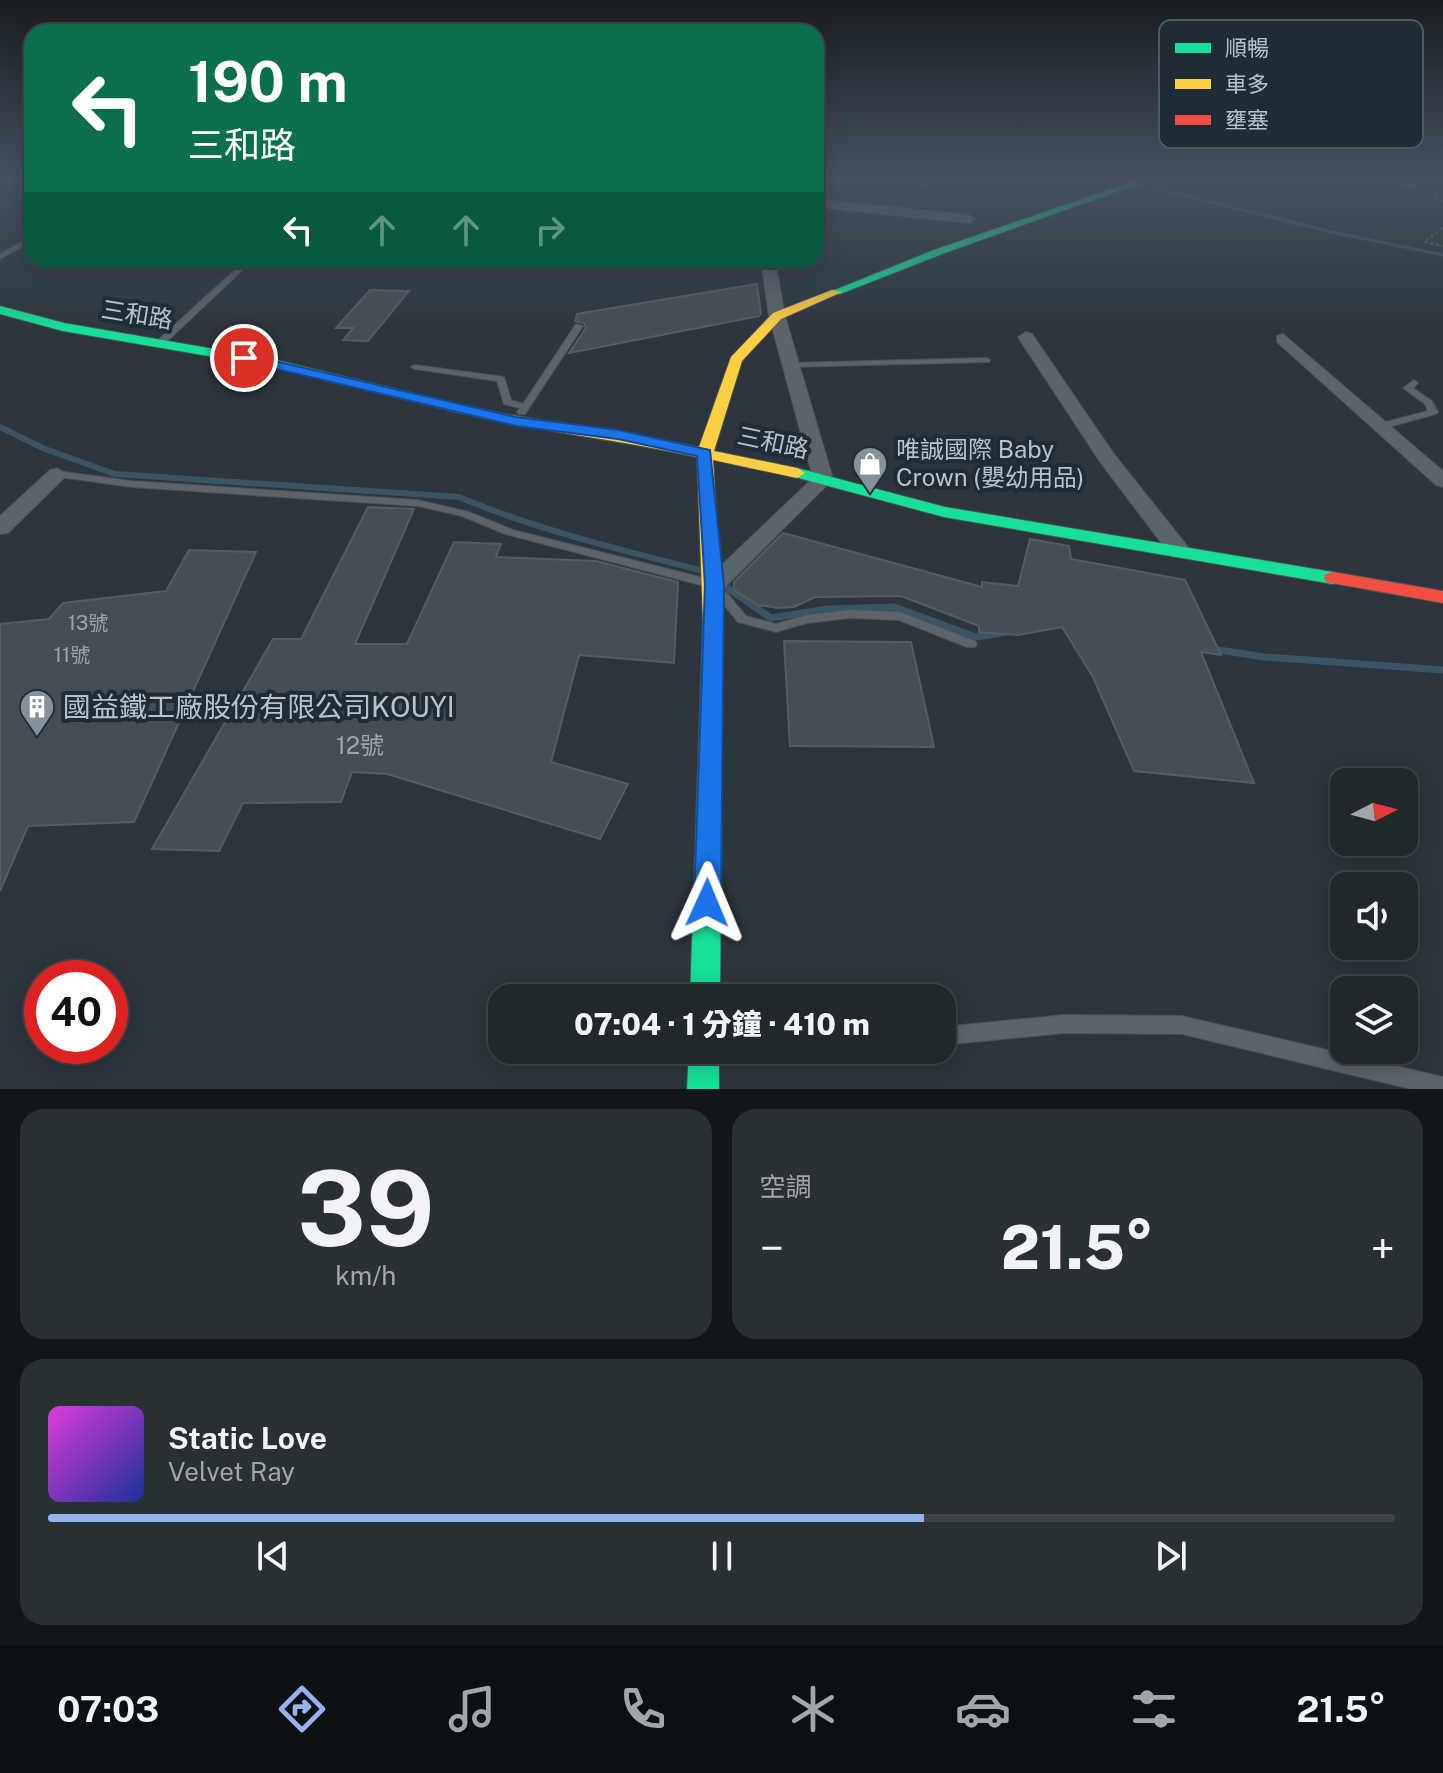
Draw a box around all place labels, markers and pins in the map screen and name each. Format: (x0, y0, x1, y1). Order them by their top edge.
pin (210, 324, 278, 392)
place label: 唯誠國際 Baby Crown (嬰幼用品) (896, 435, 1084, 491)
shop icon: 唯誠國際 Baby Crown (嬰幼用品) (851, 445, 889, 495)
building icon: 國益鐵工廠股份有限公司KOUYI (18, 688, 56, 738)
place label: 國益鐵工廠股份有限公司KOUYI (63, 690, 455, 723)

